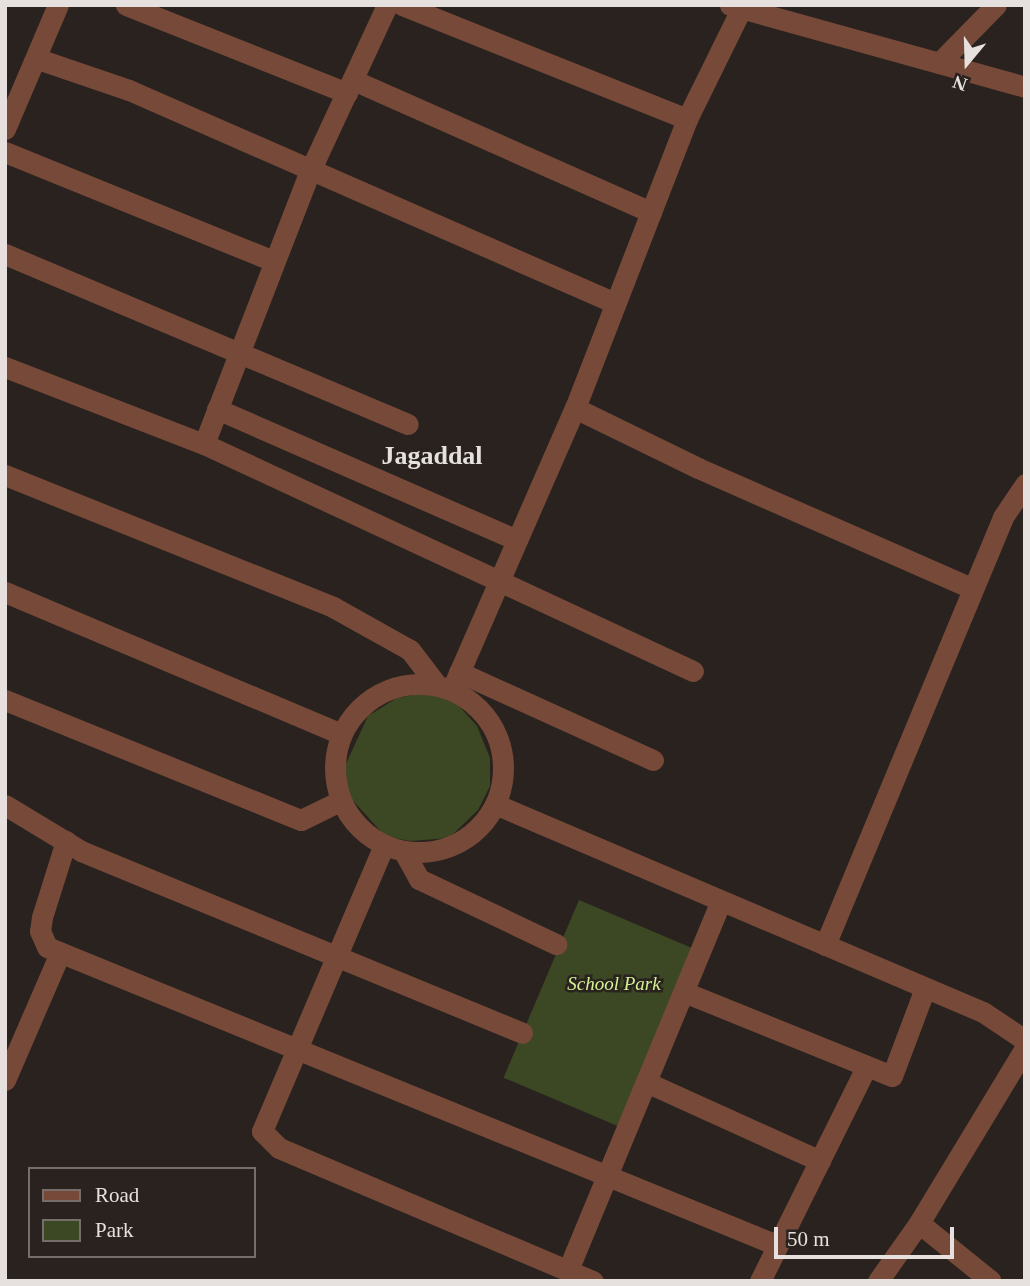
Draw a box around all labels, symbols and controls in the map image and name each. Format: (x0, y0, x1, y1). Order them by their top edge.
north arrow (932, 28, 1002, 98)
text: N (950, 71, 970, 95)
district label: Jagaddal (381, 440, 483, 472)
park label: School Park (567, 973, 661, 995)
legend (28, 1167, 256, 1258)
text: Road (95, 1183, 139, 1207)
scale bar (778, 1212, 958, 1256)
text: Park (95, 1218, 134, 1242)
text: 50 m (787, 1227, 830, 1251)

